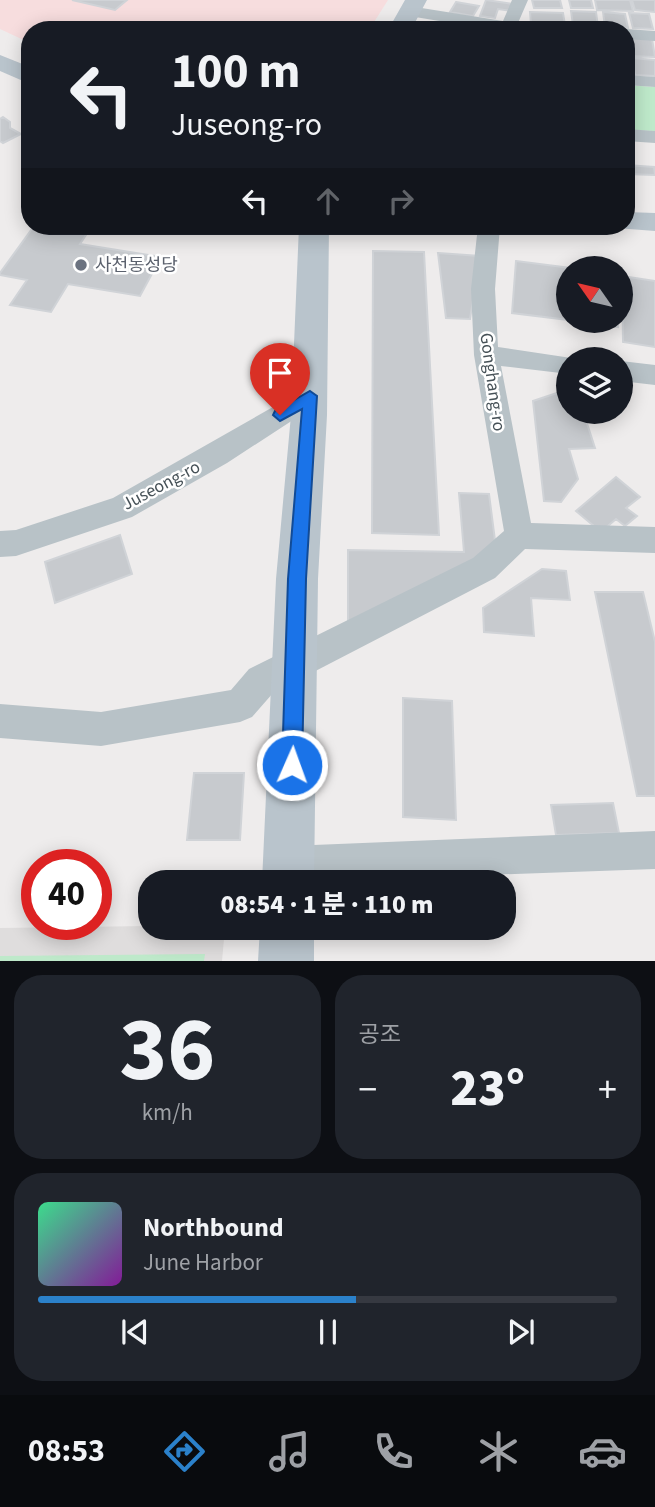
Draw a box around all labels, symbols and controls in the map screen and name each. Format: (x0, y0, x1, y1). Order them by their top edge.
text: 100 m (171, 37, 300, 107)
icon: left (56, 49, 147, 140)
text: Juseong-ro (171, 102, 322, 148)
icon: left (236, 182, 274, 220)
icon: ahead (309, 182, 347, 220)
icon: right (382, 182, 420, 220)
place label: 사천동성당 (95, 253, 178, 278)
north arrow (556, 256, 634, 332)
map controls (556, 256, 633, 424)
marker: 사천동성당 (73, 257, 89, 273)
street label: Gonghang-ro (473, 331, 512, 433)
pin (250, 343, 310, 415)
button: layers (556, 347, 633, 424)
icon: arrive (261, 354, 299, 392)
street label: Juseong-ro (118, 454, 205, 516)
position arrow (255, 728, 329, 802)
speed limit sign: 40 (21, 849, 112, 940)
text: 08:54 · 1 분 · 110 m (221, 886, 433, 923)
text: 36 (119, 986, 215, 1115)
text: 공조 (359, 1018, 401, 1051)
text: 23° (450, 1052, 525, 1126)
text: − (359, 1063, 377, 1117)
text: + (598, 1063, 617, 1117)
text: km/h (142, 1096, 193, 1129)
text: Northbound (143, 1209, 284, 1246)
text: June Harbor (143, 1246, 263, 1279)
icon: previous (116, 1313, 154, 1351)
icon: pause (309, 1313, 347, 1351)
icon: next (502, 1313, 540, 1351)
icon: directions (160, 1427, 209, 1476)
icon: music (265, 1427, 314, 1476)
icon: phone (369, 1427, 418, 1476)
icon: climate (474, 1427, 523, 1476)
icon: car (578, 1427, 627, 1476)
text: 08:53 (28, 1428, 105, 1474)

